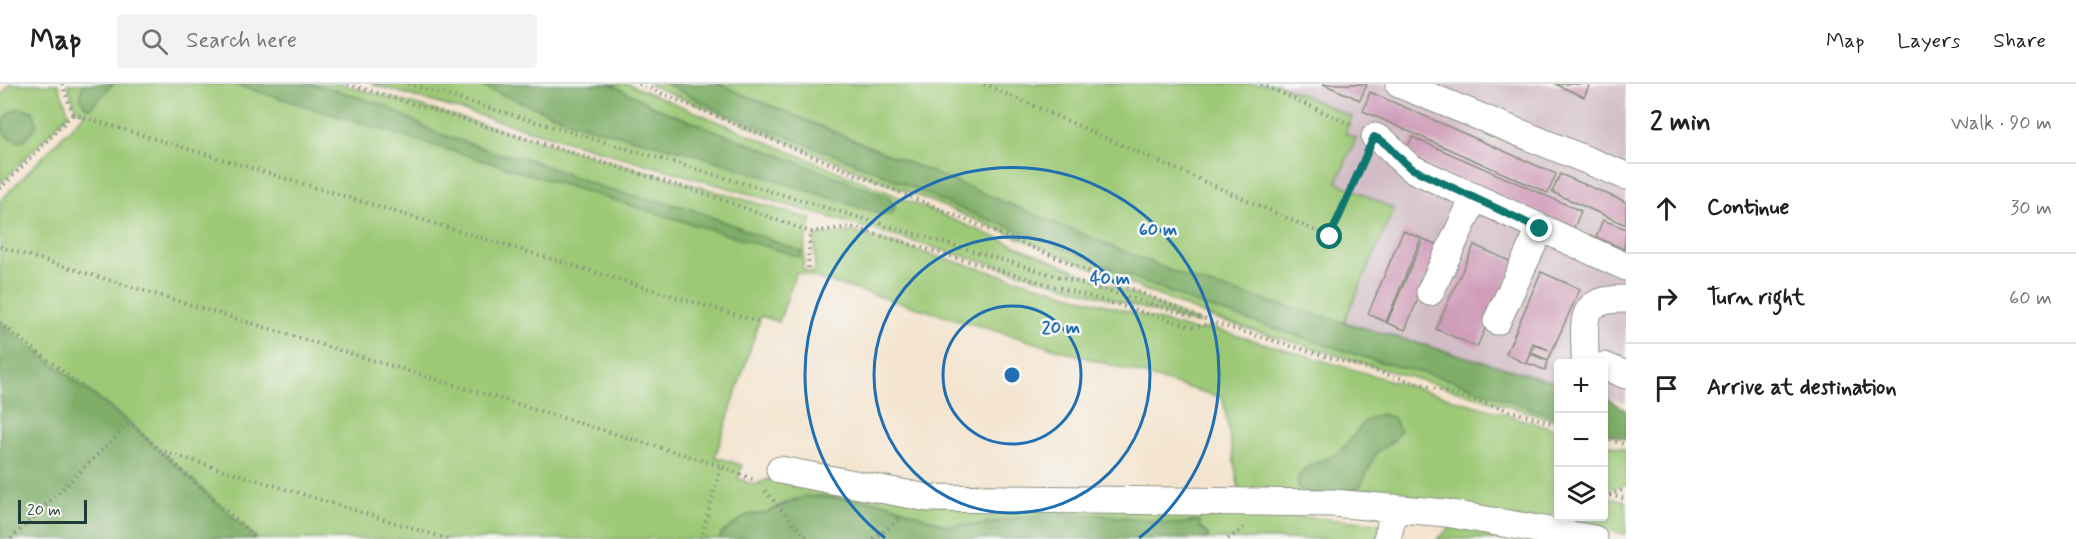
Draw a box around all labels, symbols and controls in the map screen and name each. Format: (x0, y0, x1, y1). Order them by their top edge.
search box (117, 14, 537, 68)
text: Map (30, 23, 81, 60)
icon: search (138, 25, 171, 58)
text: Search here (186, 27, 297, 55)
text: Map (1826, 27, 1864, 55)
text: Layers (1897, 27, 1960, 55)
text: Share (1993, 27, 2046, 55)
text: 2 min (1650, 106, 1711, 140)
text: Walk · 90 m (1951, 110, 2052, 137)
icon: ahead (1650, 192, 1683, 225)
text: Continue (1707, 194, 1789, 222)
text: 30 m (2010, 195, 2052, 222)
route end (1526, 215, 1552, 241)
text: 60 m (1139, 218, 1177, 242)
route start (1316, 223, 1342, 249)
text: 40 m (1090, 267, 1130, 291)
icon: right (1650, 282, 1683, 315)
text: Turn right (1707, 284, 1805, 312)
text: 60 m (2009, 285, 2052, 312)
text: 20 m (1042, 316, 1080, 340)
map controls (1554, 359, 1608, 521)
button: + (1554, 359, 1608, 413)
centre of rings (1002, 365, 1022, 385)
icon: arrive (1650, 372, 1683, 405)
text: Arrive at destination (1707, 374, 1897, 402)
button: − (1554, 413, 1608, 467)
button: layers (1554, 467, 1608, 521)
scale bar (18, 497, 87, 524)
text: 20 m (27, 500, 61, 521)

